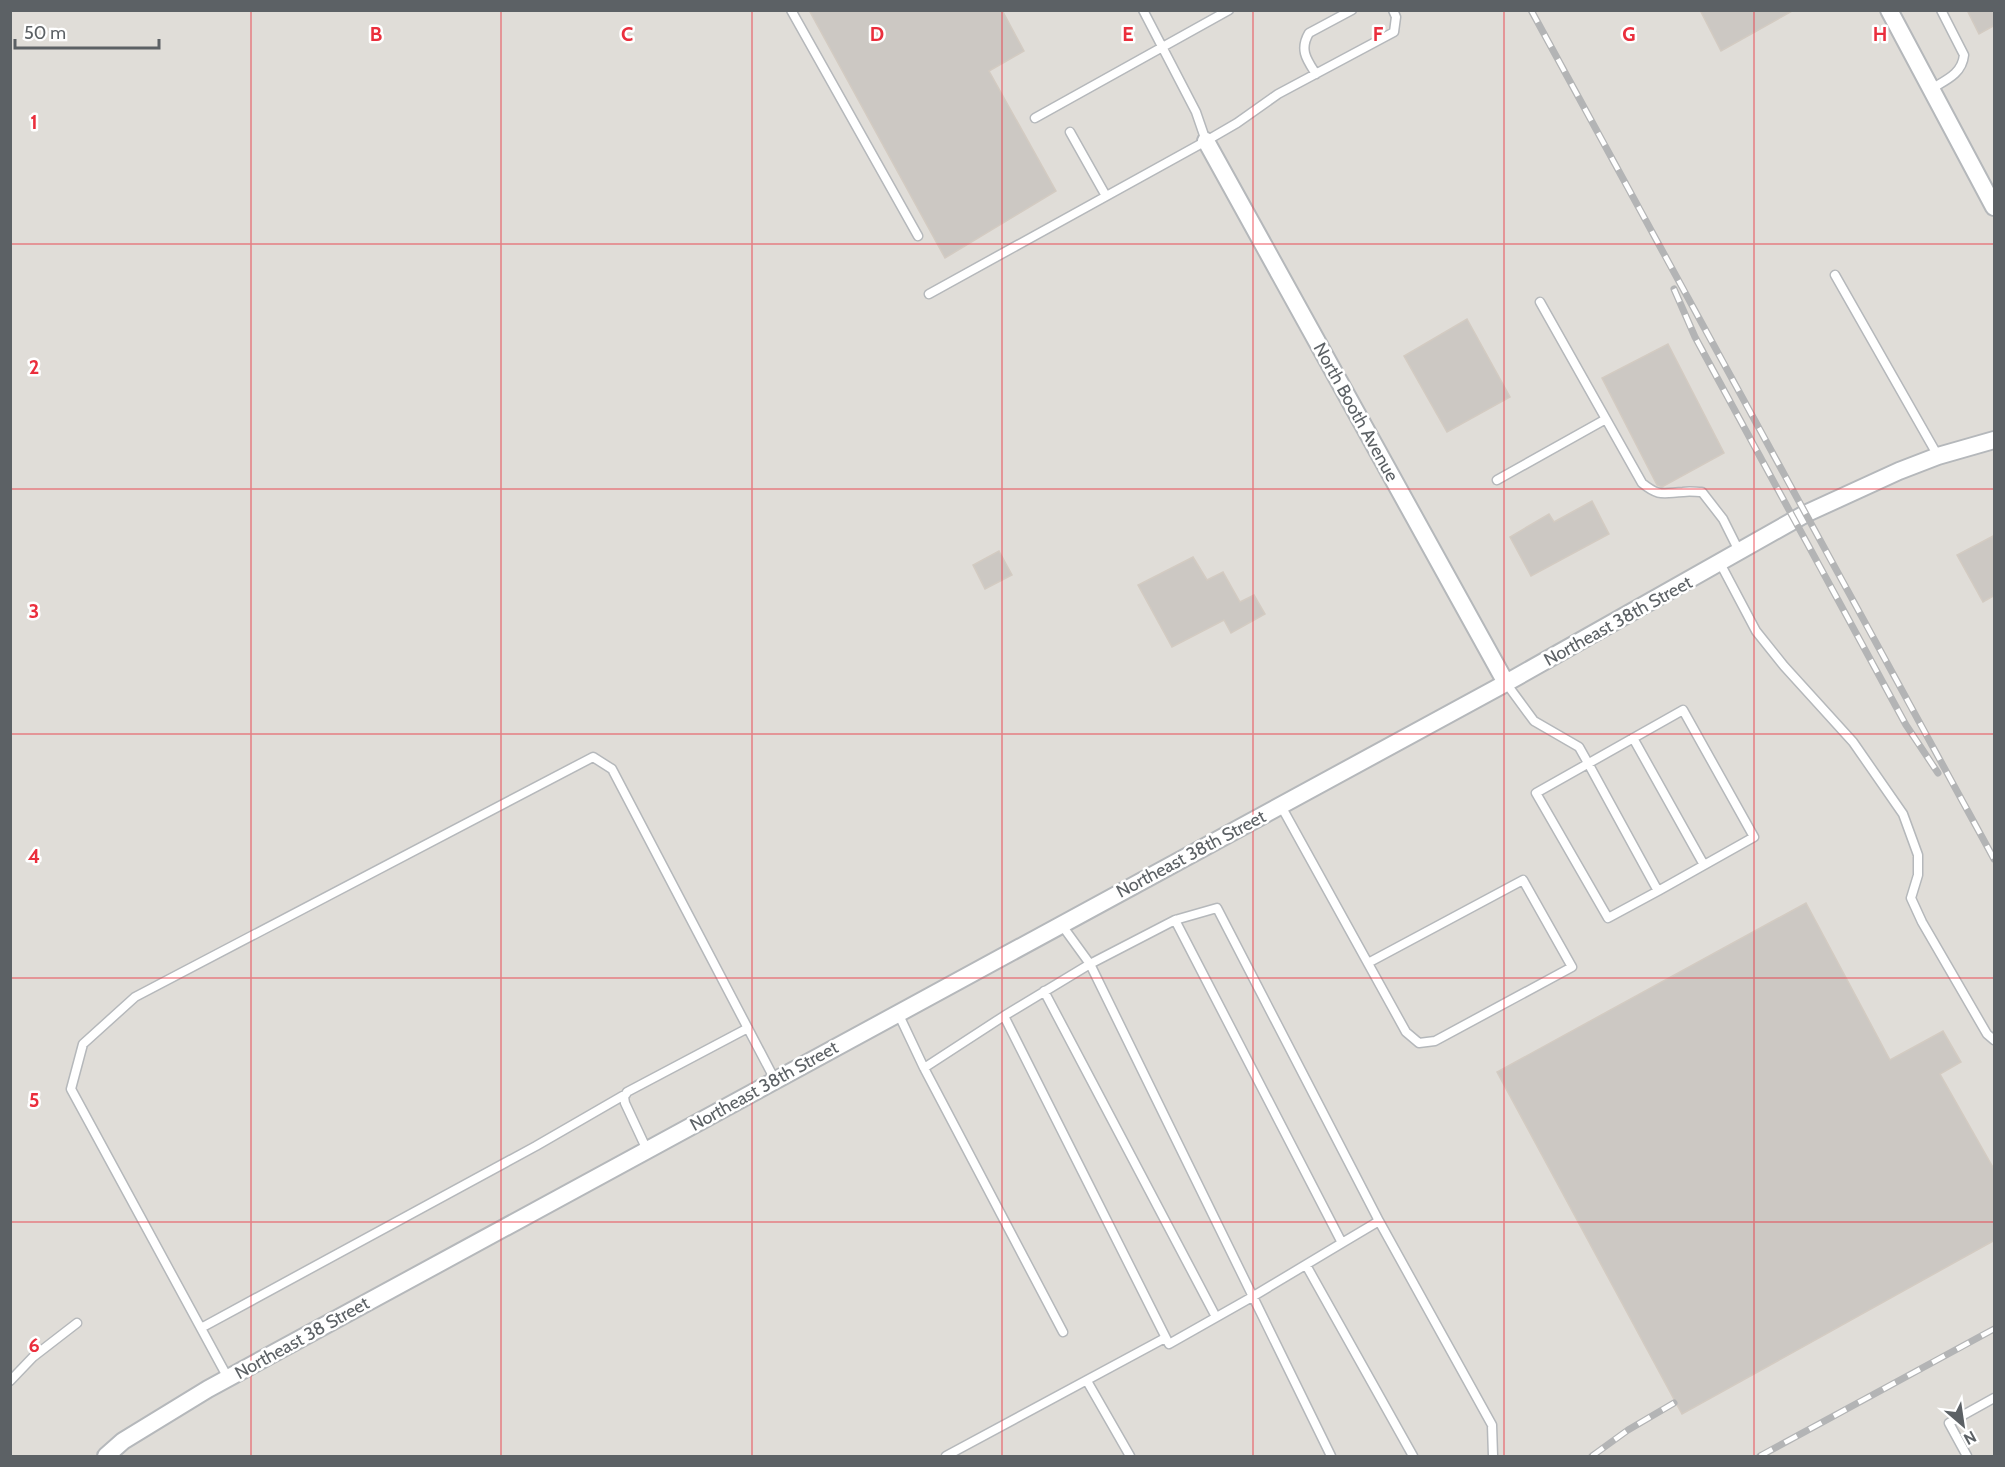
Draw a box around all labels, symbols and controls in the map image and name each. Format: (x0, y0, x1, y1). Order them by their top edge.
scale bar (15, 12, 159, 50)
text: 50 m (24, 22, 66, 44)
text: B (370, 22, 382, 46)
text: C (621, 22, 633, 46)
text: D (870, 22, 884, 46)
text: E (1122, 22, 1134, 46)
text: F (1373, 22, 1384, 46)
text: G (1622, 22, 1636, 46)
text: H (1873, 22, 1887, 46)
text: 1 (30, 110, 38, 134)
street label: North Booth Avenue (1309, 339, 1403, 485)
text: 2 (29, 355, 39, 379)
street label: Northeast 38th Street (1540, 571, 1696, 671)
text: 3 (29, 599, 39, 623)
street label: Northeast 38th Street (1113, 805, 1269, 903)
text: 4 (28, 844, 40, 868)
street label: Northeast 38th Street (686, 1036, 842, 1136)
text: 5 (29, 1088, 39, 1112)
street label: Northeast 38 Street (231, 1292, 373, 1384)
text: 6 (28, 1333, 40, 1357)
north arrow (1933, 1395, 1993, 1455)
text: N (1960, 1427, 1980, 1449)

